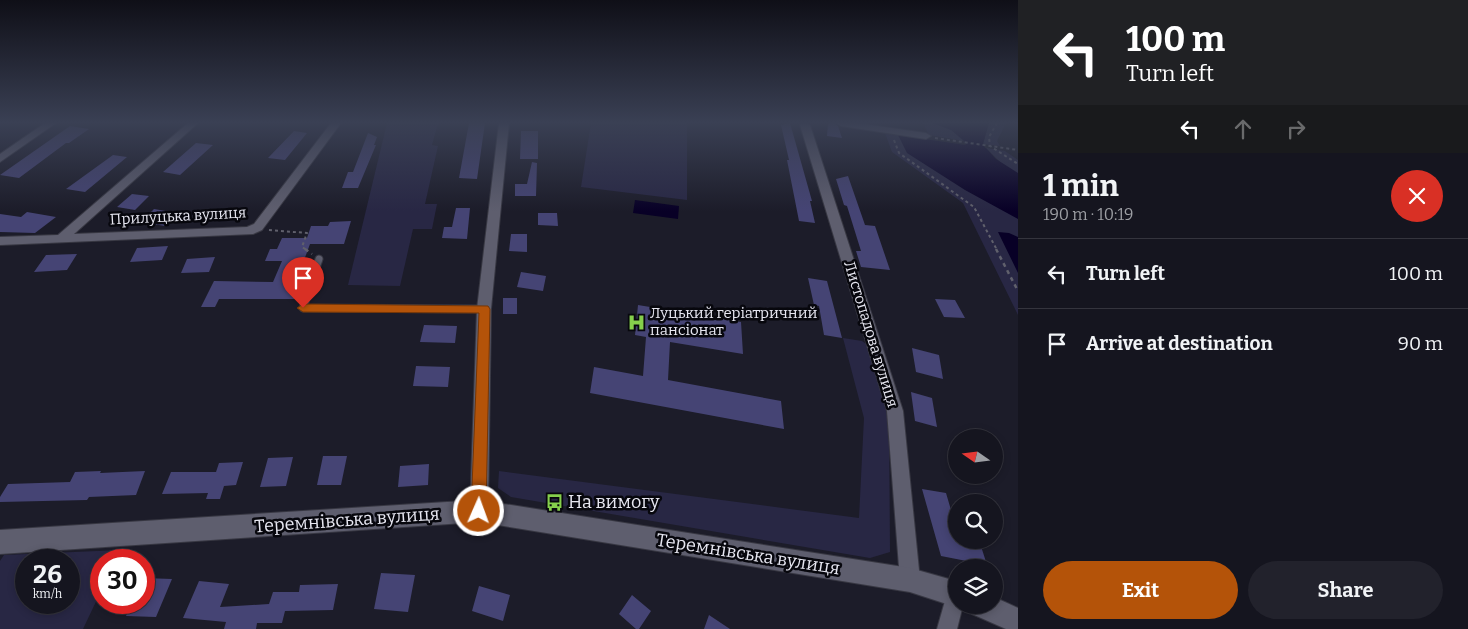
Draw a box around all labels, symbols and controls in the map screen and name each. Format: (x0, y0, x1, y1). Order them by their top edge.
text: 100 m (1126, 18, 1225, 60)
icon: left (1043, 20, 1108, 85)
text: Turn left (1126, 60, 1214, 87)
icon: left (1176, 115, 1204, 143)
icon: ahead (1229, 115, 1257, 143)
icon: right (1282, 115, 1310, 143)
text: 1 min (1043, 168, 1119, 204)
button: close (1391, 170, 1443, 222)
street label: Прилуцька вулиця (109, 203, 247, 229)
text: 190 m · 10:19 (1043, 205, 1133, 224)
pin (282, 257, 324, 308)
street label: Листопадова вулиця (840, 259, 902, 409)
icon: left (1043, 260, 1071, 288)
text: Turn left (1086, 262, 1165, 285)
text: 100 m (1389, 262, 1443, 285)
icon: arrive (289, 264, 317, 292)
place label: Луцький геріатричний пансіонат (650, 304, 818, 339)
hospital icon: Луцький геріатричний пансіонат (626, 312, 646, 332)
icon: arrive (1043, 330, 1071, 358)
text: Arrive at destination (1086, 332, 1273, 355)
text: 90 m (1398, 332, 1443, 355)
north arrow (948, 429, 1002, 484)
map controls (948, 429, 1003, 614)
position arrow (452, 484, 504, 536)
place label: На вимогу (568, 491, 660, 513)
bus stop icon: На вимогу (544, 492, 564, 512)
button: search (948, 494, 1003, 549)
street label: Теремнівська вулиця (254, 503, 440, 537)
street label: Теремнівська вулиця (655, 529, 841, 579)
speed limit sign: 30 (90, 549, 155, 614)
button: layers (948, 559, 1003, 614)
text: 26 (33, 560, 62, 590)
button: Exit (1043, 561, 1238, 619)
button: Share (1248, 561, 1443, 619)
text: km/h (33, 587, 62, 601)

